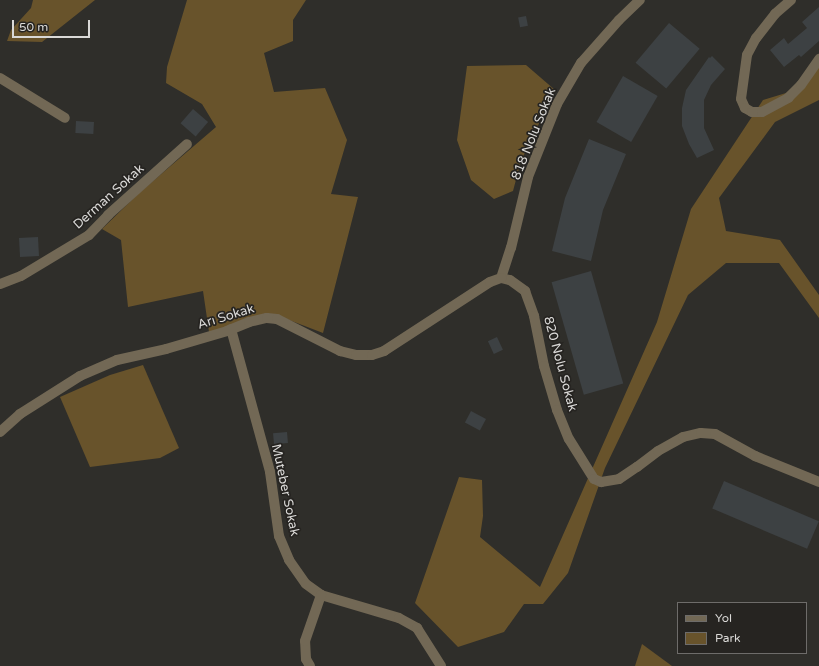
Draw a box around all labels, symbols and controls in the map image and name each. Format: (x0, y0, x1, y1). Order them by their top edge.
scale bar (14, 12, 92, 38)
text: 50 m (19, 20, 48, 34)
street label: 818 Nolu Sokak (508, 86, 560, 182)
street label: Derman Sokak (70, 161, 148, 233)
street label: Arı Sokak (196, 301, 256, 333)
street label: 820 Nolu Sokak (540, 315, 580, 413)
street label: Muteber Sokak (268, 443, 302, 537)
legend (677, 602, 807, 654)
text: Yol (715, 611, 732, 625)
text: Park (715, 631, 741, 645)

